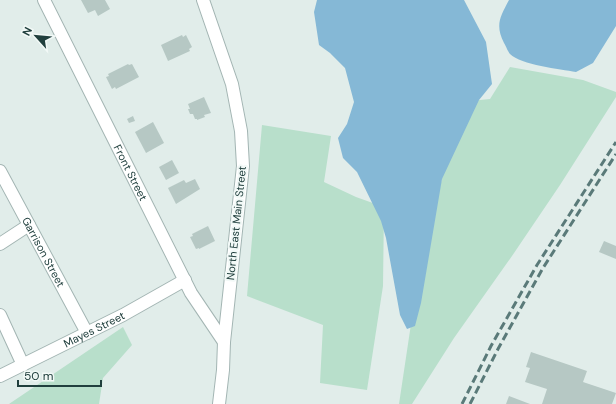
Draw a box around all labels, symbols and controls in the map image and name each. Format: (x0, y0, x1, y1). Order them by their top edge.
north arrow (16, 16, 56, 56)
text: N (19, 25, 35, 38)
street label: Front Street (111, 142, 150, 203)
street label: North East Main Street (223, 165, 249, 281)
street label: Garrison Street (19, 215, 68, 290)
street label: Mayes Street (61, 308, 127, 350)
scale bar (18, 362, 101, 388)
text: 50 m (24, 368, 53, 384)

